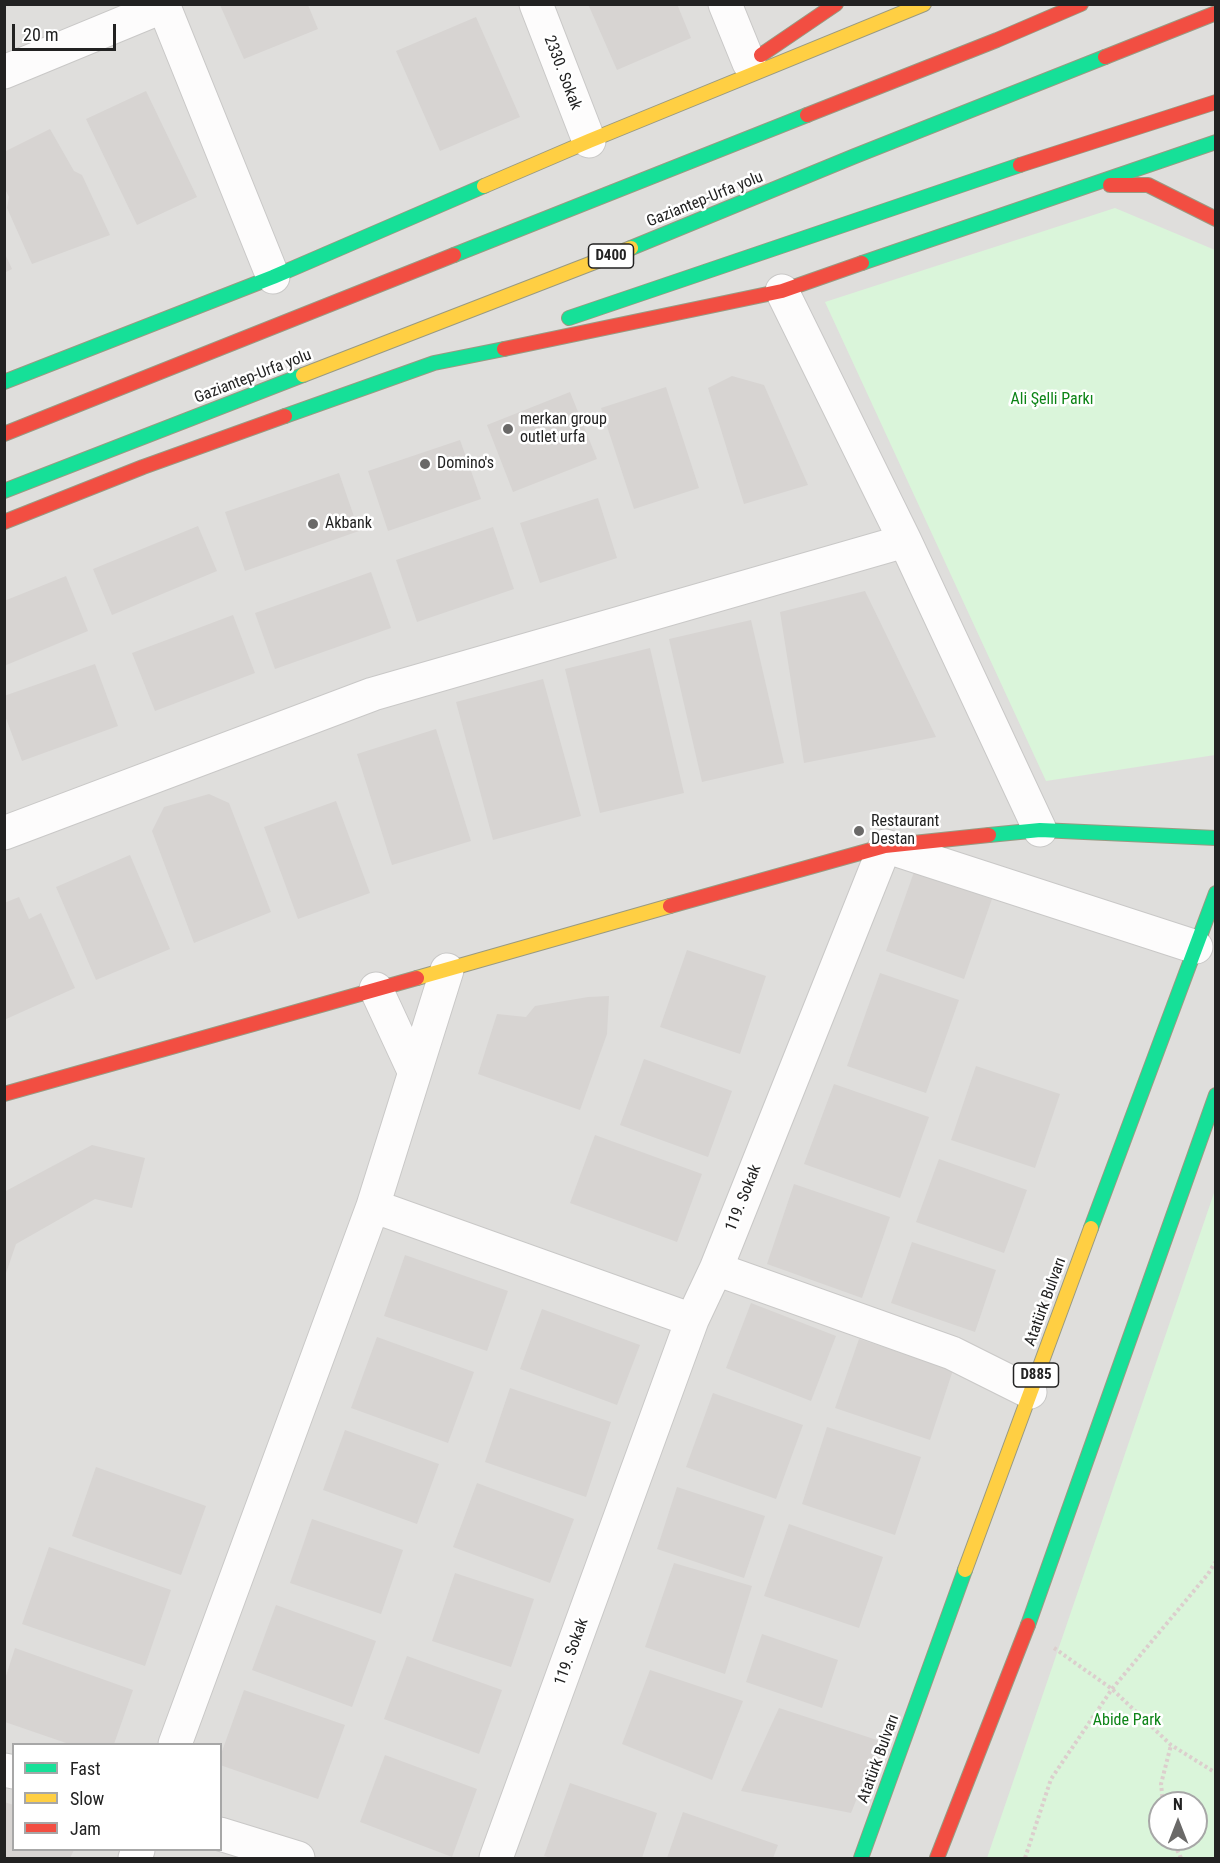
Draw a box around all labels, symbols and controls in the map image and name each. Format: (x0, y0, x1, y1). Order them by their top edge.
scale bar (15, 12, 118, 50)
text: 20 m (23, 24, 58, 45)
street label: 2330. Sokak (539, 33, 585, 113)
street label: Gaziantep-Urfa yolu (644, 168, 766, 232)
road number: D400 (588, 244, 634, 268)
street label: Gaziantep-Urfa yolu (192, 346, 314, 408)
park label: Ali Şelli Parkı (1010, 390, 1094, 410)
place label: merkan group outlet urfa (520, 410, 607, 448)
marker: merkan group outlet urfa (501, 422, 515, 436)
place label: Domino's (437, 454, 494, 474)
marker: Domino's (418, 457, 432, 471)
place label: Akbank (325, 514, 372, 534)
marker: Akbank (306, 517, 320, 531)
place label: Restaurant Destan (871, 812, 939, 850)
marker: Restaurant Destan (852, 824, 866, 838)
street label: 119. Sokak (722, 1162, 766, 1234)
street label: Atatürk Bulvarı (1021, 1255, 1071, 1349)
road number: D885 (1014, 1363, 1058, 1387)
street label: 119. Sokak (551, 1616, 593, 1688)
park label: Abide Park (1093, 1711, 1161, 1731)
street label: Atatürk Bulvarı (854, 1712, 904, 1806)
legend (12, 1743, 222, 1851)
text: Fast (70, 1758, 101, 1779)
text: Slow (70, 1788, 104, 1809)
north arrow (1148, 1791, 1208, 1851)
text: N (1173, 1795, 1183, 1814)
text: Jam (70, 1818, 101, 1839)

